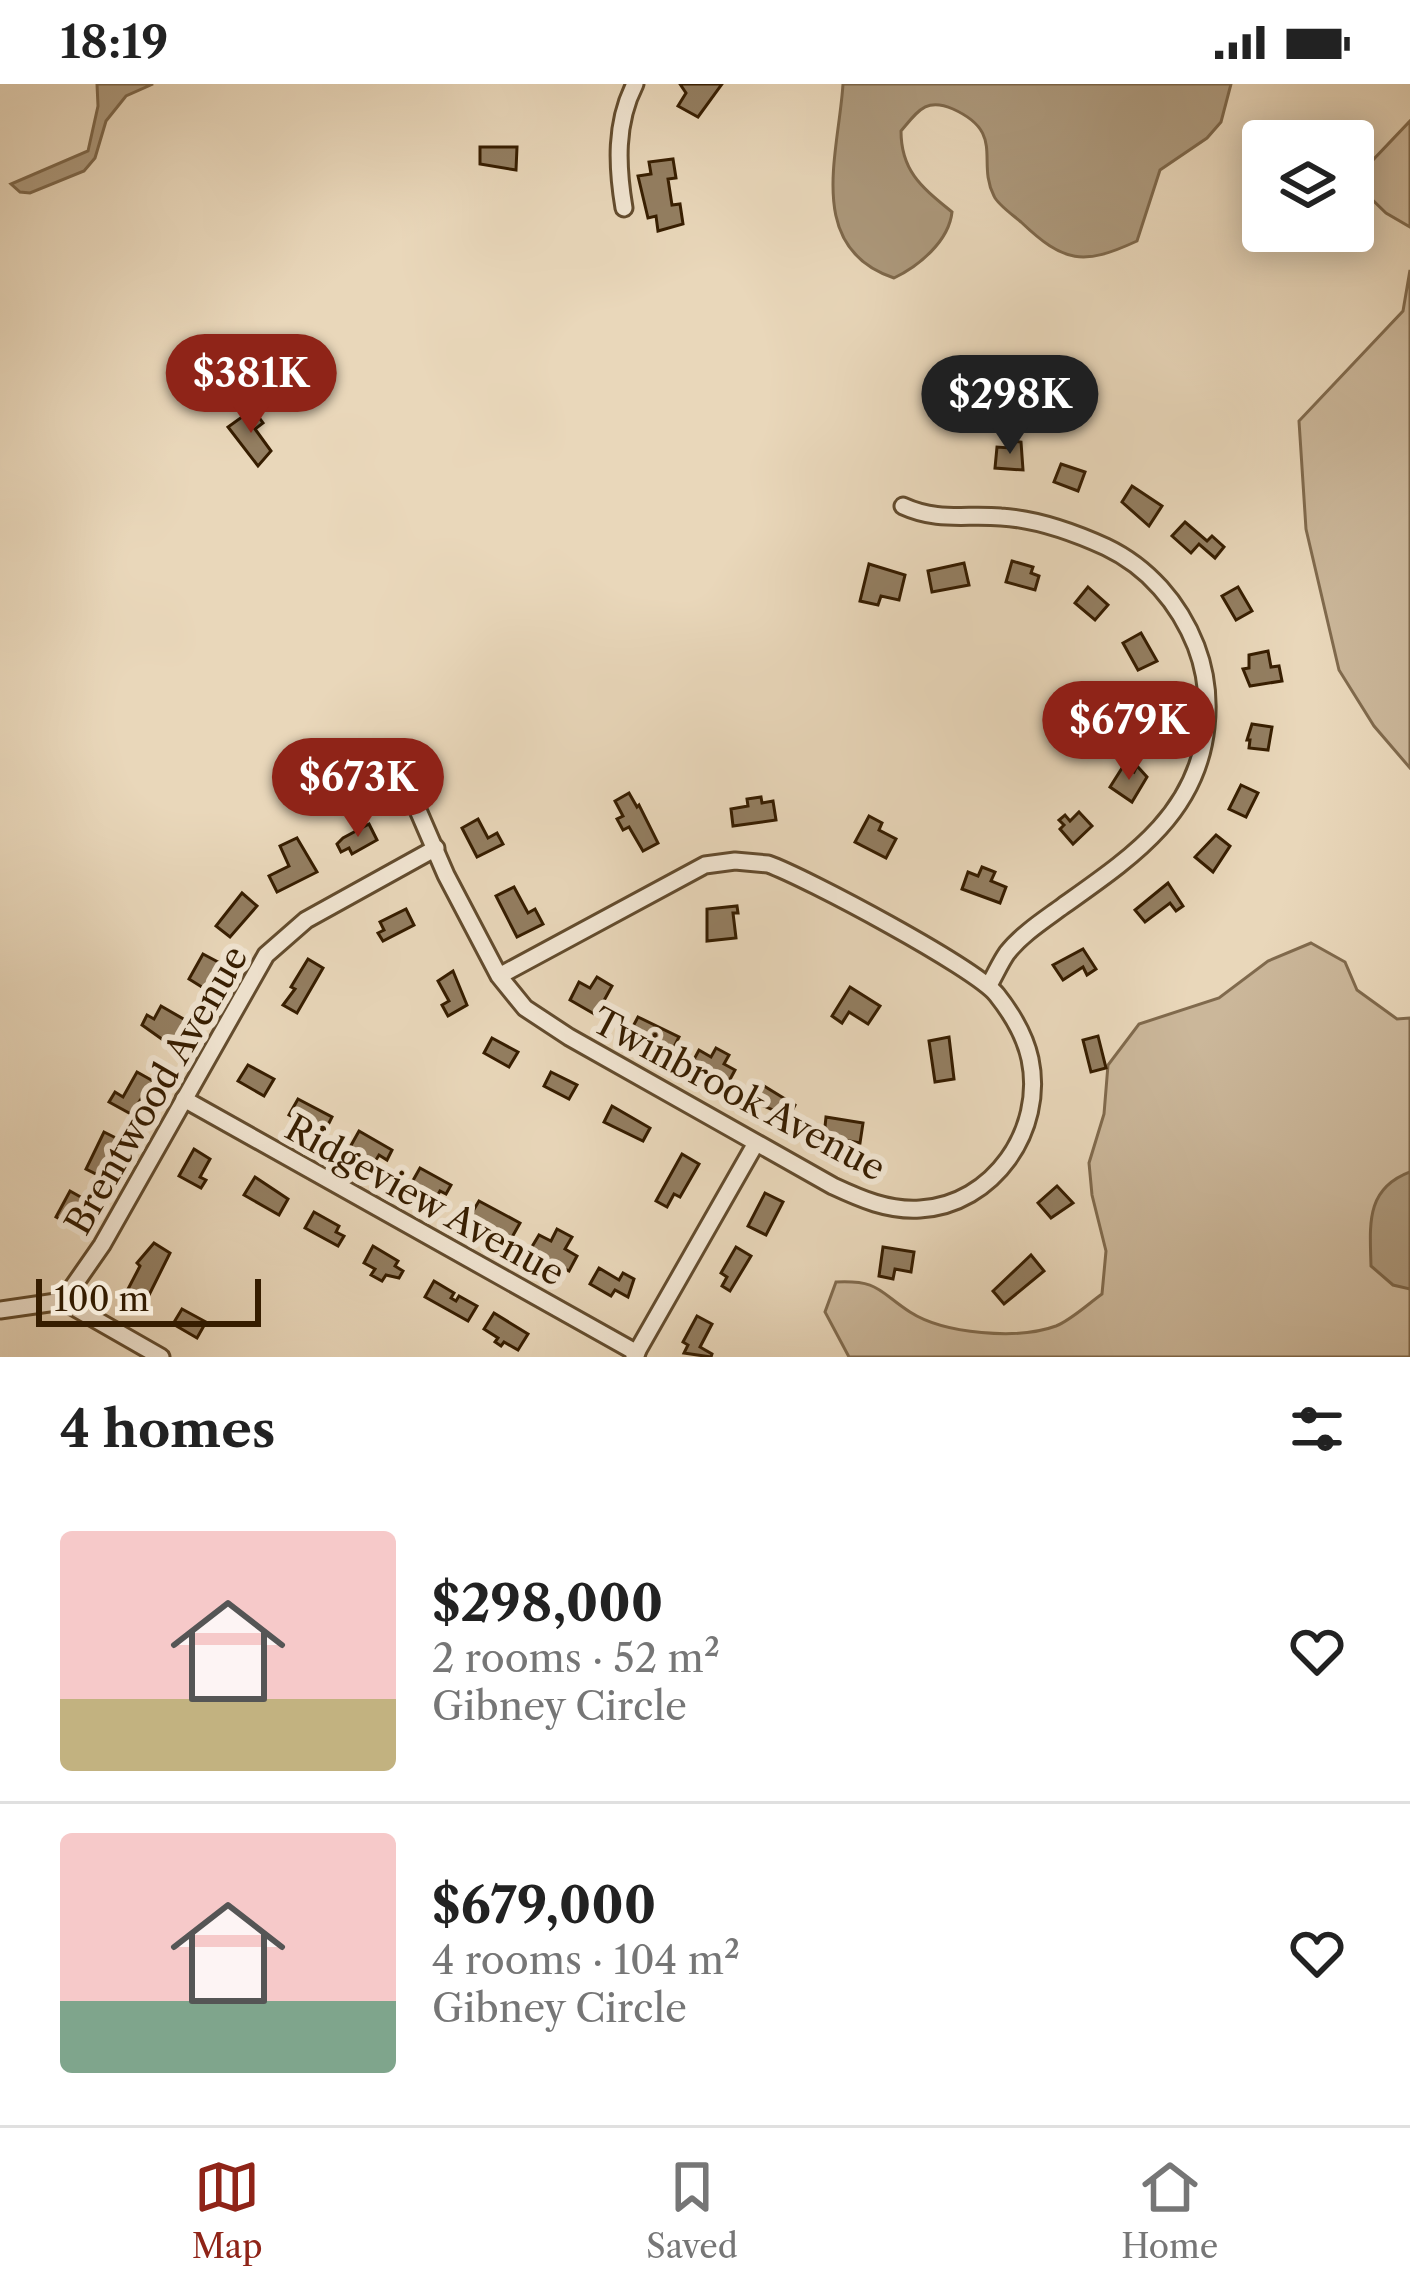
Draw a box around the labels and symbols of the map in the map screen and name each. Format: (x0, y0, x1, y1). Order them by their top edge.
pin: $381K (167, 334, 335, 436)
pin: $298K (926, 355, 1094, 457)
pin: $679K (1045, 681, 1213, 783)
pin: $673K (274, 738, 442, 840)
street label: Brentwood Avenue (55, 938, 257, 1242)
street label: Twinbrook Avenue (585, 998, 893, 1190)
street label: Ridgeview Avenue (278, 1105, 572, 1295)
scale bar (36, 1273, 261, 1326)

